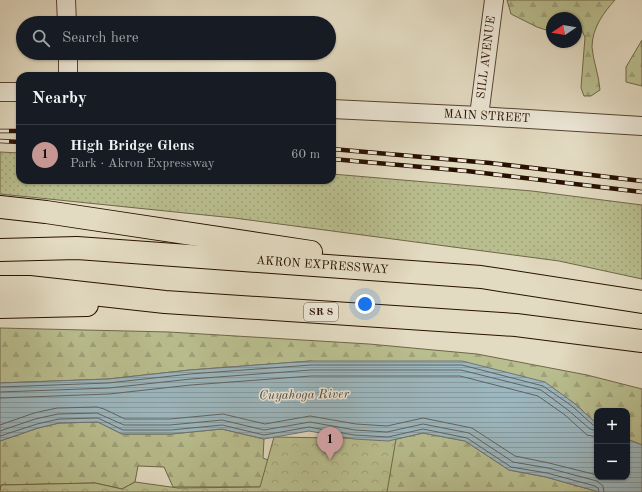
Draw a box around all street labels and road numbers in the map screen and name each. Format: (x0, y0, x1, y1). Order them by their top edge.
street label: SILL AVENUE (475, 15, 498, 100)
street label: MAIN STREET (443, 108, 530, 125)
street label: AKRON EXPRESSWAY (256, 255, 389, 276)
road number: SR 8 (304, 303, 338, 321)

